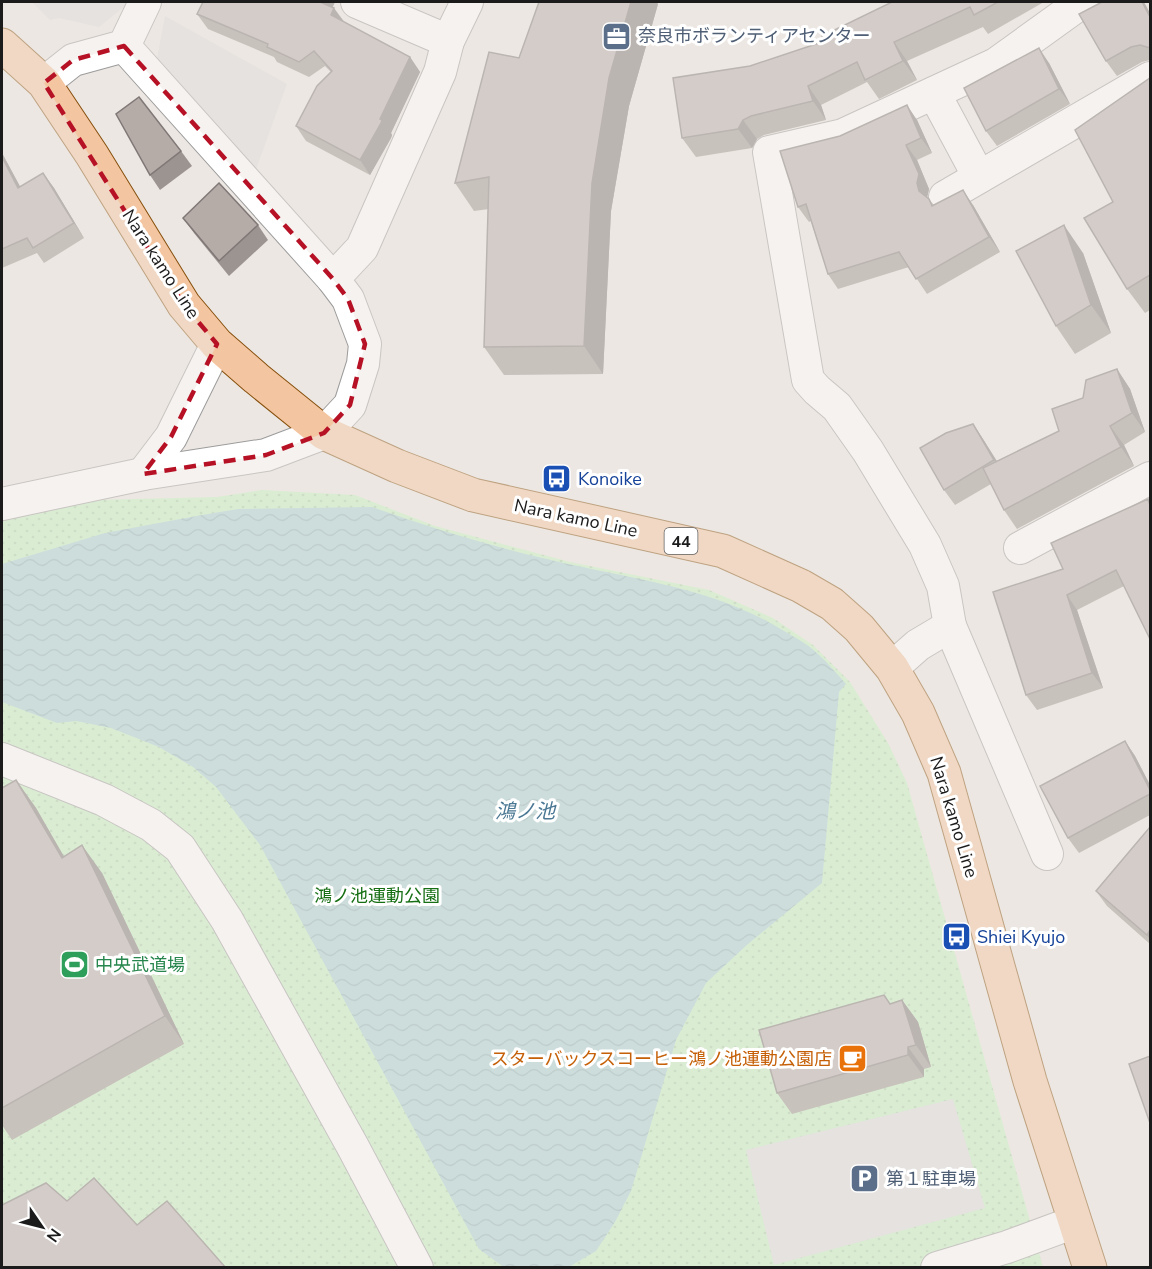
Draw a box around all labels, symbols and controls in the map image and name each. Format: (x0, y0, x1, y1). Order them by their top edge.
office icon: 奈良市ボランティアセンター (601, 20, 633, 52)
place label: 奈良市ボランティアセンター (638, 24, 871, 48)
street label: Nara kamo Line (117, 205, 205, 323)
bus stop icon: Konoike (541, 463, 573, 495)
place label: Konoike (578, 467, 642, 491)
street label: Nara kamo Line (512, 493, 640, 543)
road number: 44 (664, 528, 698, 554)
street label: Nara kamo Line (924, 753, 984, 881)
water label: 鴻ノ池 (495, 798, 557, 825)
park label: 鴻ノ池運動公園 (314, 884, 440, 908)
bus stop icon: Shiei Kyujo (940, 921, 972, 953)
place label: Shiei Kyujo (977, 925, 1065, 949)
sports icon: 中央武道場 (58, 949, 90, 981)
place label: 中央武道場 (95, 953, 185, 977)
cafe icon: スターバックスコーヒー鴻ノ池運動公園店 (837, 1043, 869, 1075)
place label: スターバックスコーヒー鴻ノ池運動公園店 (491, 1047, 832, 1071)
parking icon: 第１駐車場 (849, 1163, 881, 1195)
place label: 第１駐車場 (886, 1167, 976, 1191)
north arrow (12, 1197, 72, 1257)
text: N (41, 1224, 66, 1246)

